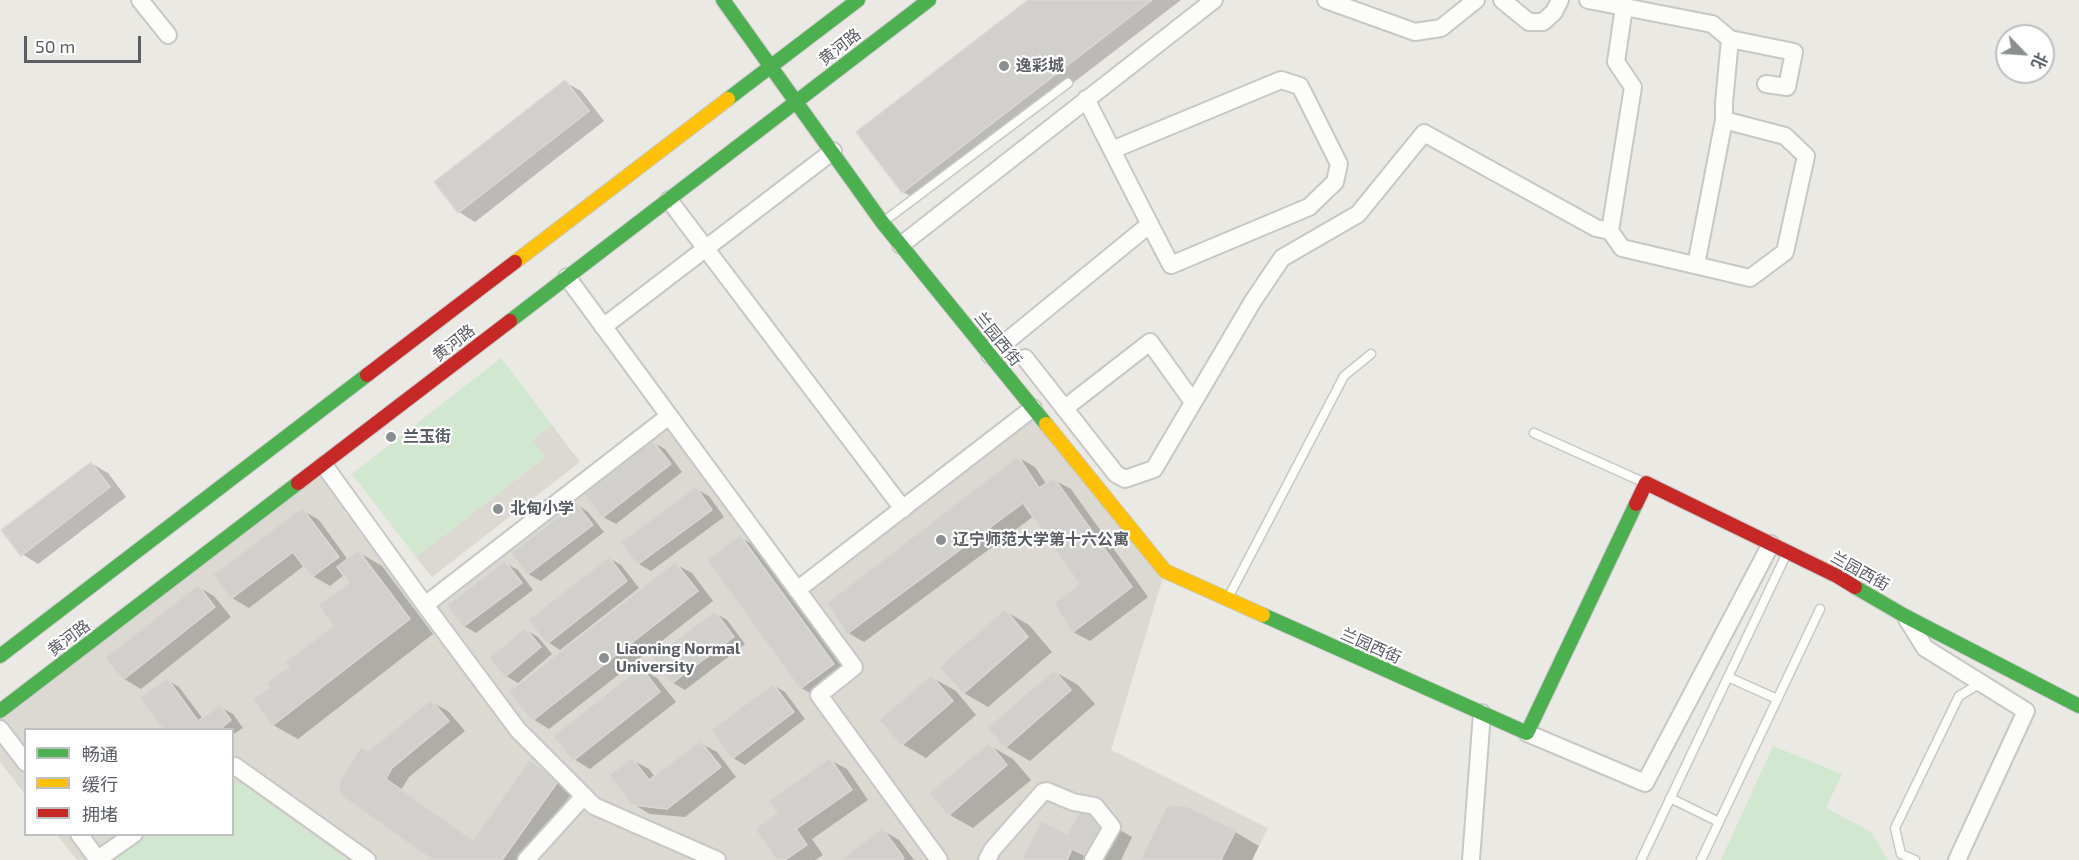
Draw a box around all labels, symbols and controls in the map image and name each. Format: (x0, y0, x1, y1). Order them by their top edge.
scale bar (27, 24, 144, 62)
north arrow (1995, 24, 2055, 84)
street label: 黄河路 (815, 25, 865, 69)
text: 50 m (35, 35, 75, 57)
text: 北 (2028, 50, 2052, 72)
place label: 逸彩城 (1016, 56, 1064, 76)
marker: 逸彩城 (997, 59, 1011, 73)
street label: 兰园西街 (970, 308, 1026, 370)
street label: 黄河路 (429, 321, 479, 365)
place label: 兰玉街 (403, 427, 451, 447)
marker: 兰玉街 (384, 430, 398, 444)
place label: 北甸小学 (510, 499, 574, 519)
marker: 北甸小学 (491, 502, 505, 516)
place label: 辽宁师范大学第十六公寓 (953, 530, 1129, 550)
marker: 辽宁师范大学第十六公寓 (934, 533, 948, 547)
street label: 兰园西街 (1827, 547, 1893, 595)
street label: 黄河路 (44, 616, 94, 660)
street label: 兰园西街 (1338, 624, 1404, 668)
place label: Liaoning Normal University (616, 639, 740, 677)
marker: Liaoning Normal University (597, 651, 611, 665)
legend (24, 728, 234, 836)
text: 畅通 (82, 743, 118, 765)
text: 缓行 (82, 773, 118, 795)
text: 拥堵 (82, 803, 118, 825)

